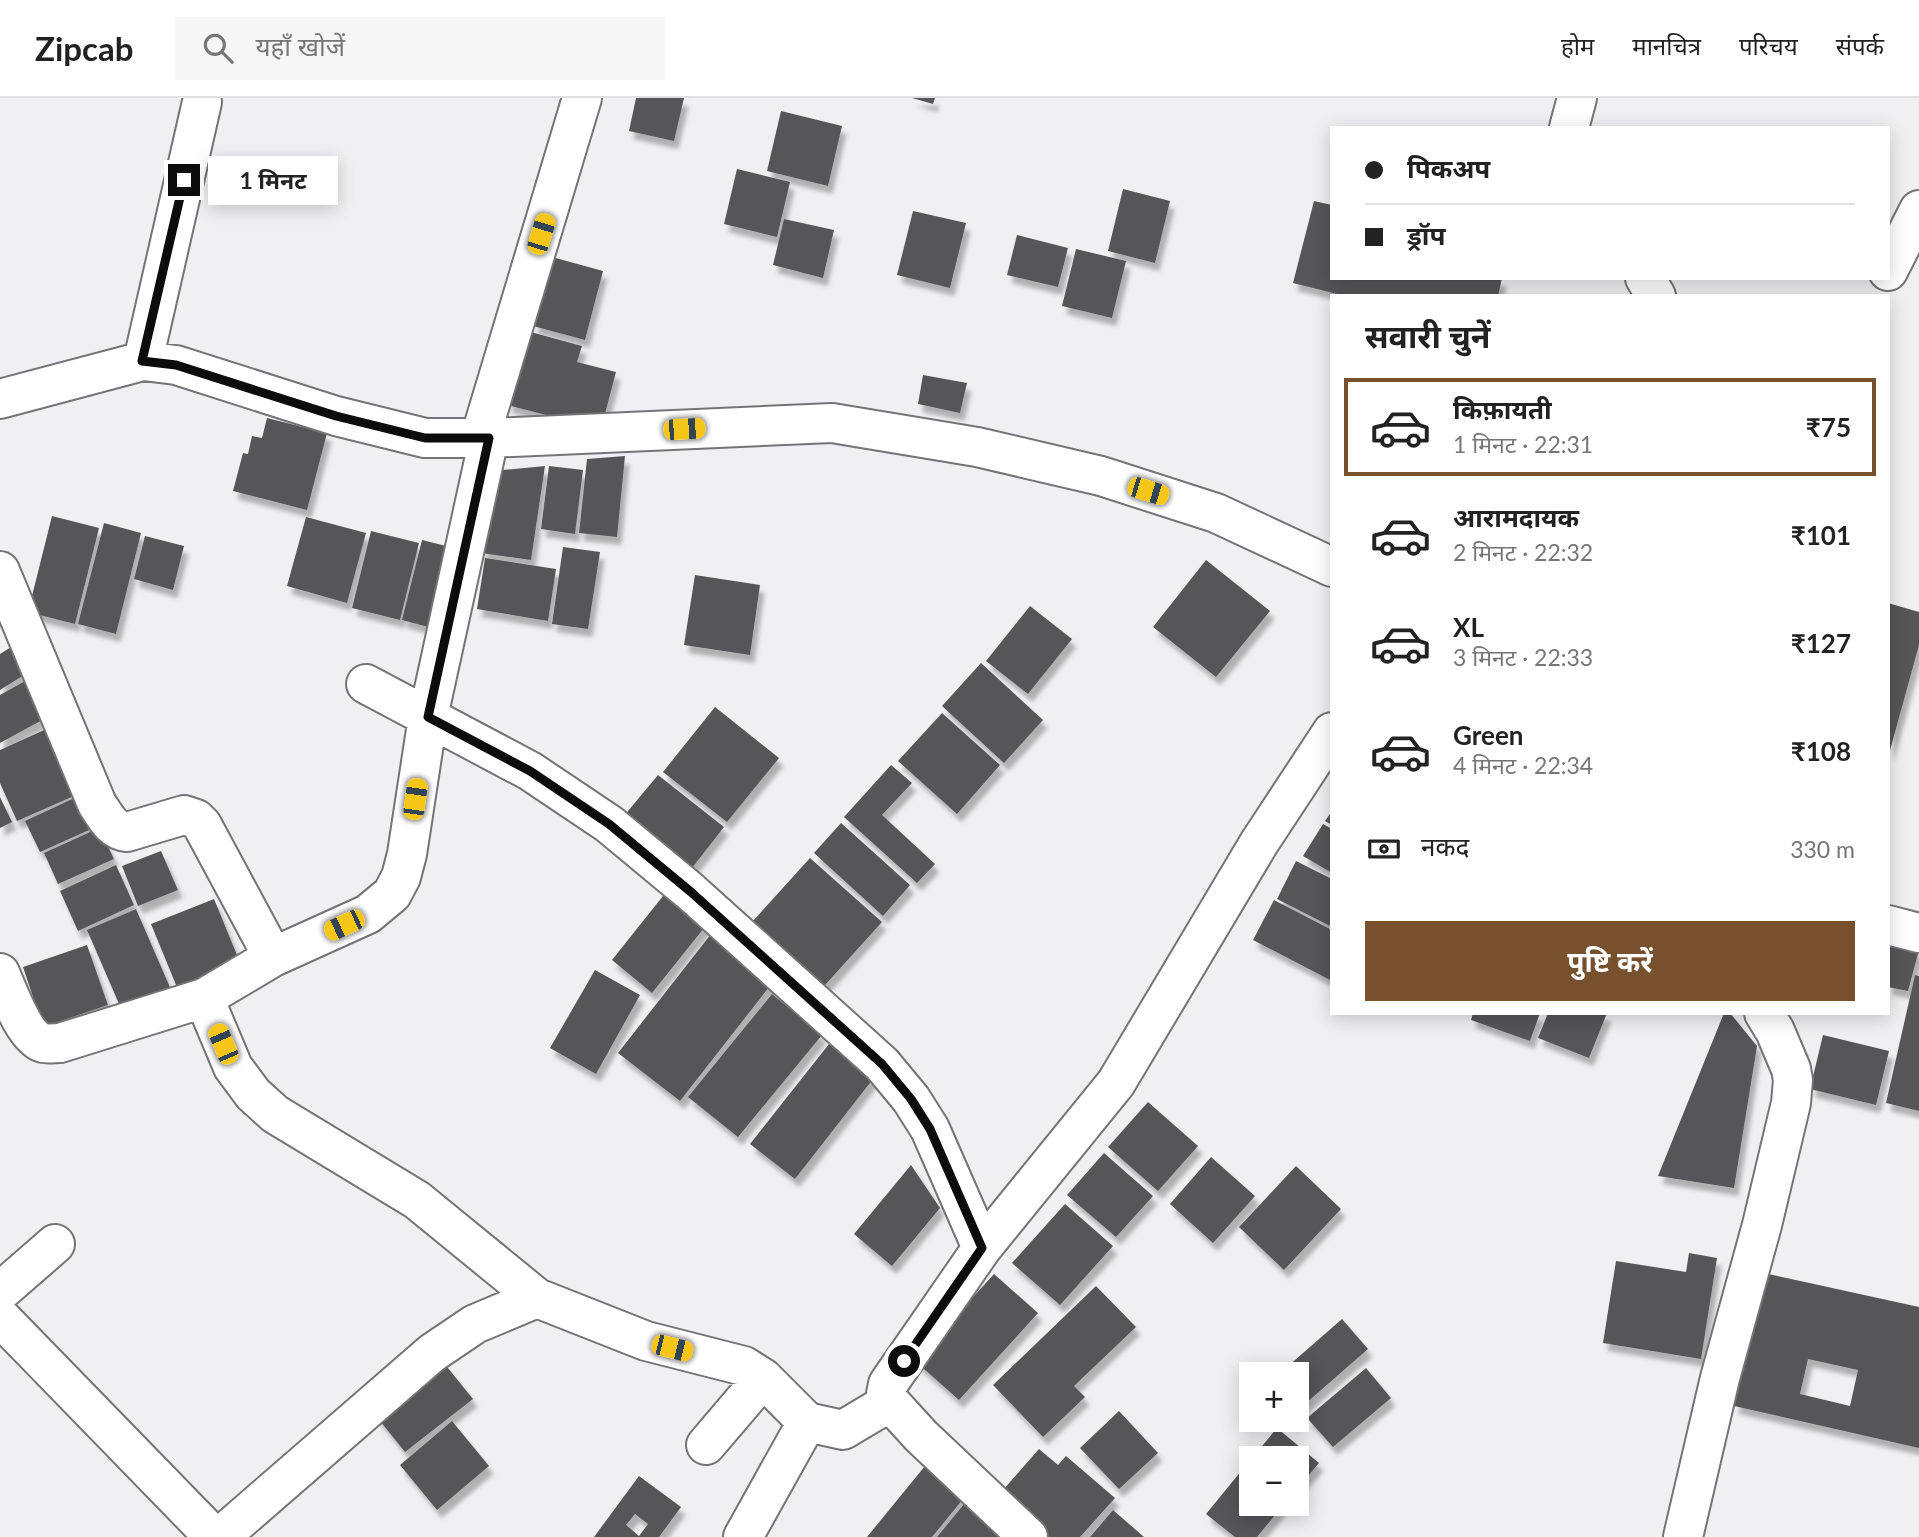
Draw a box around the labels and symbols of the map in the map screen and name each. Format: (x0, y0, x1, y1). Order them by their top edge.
callout: 1 मिनट (208, 155, 338, 204)
route end (168, 164, 200, 196)
car (525, 211, 558, 257)
car (663, 417, 706, 441)
car (1125, 475, 1172, 507)
car (402, 777, 429, 821)
car (321, 907, 368, 943)
car (206, 1021, 241, 1067)
car (650, 1333, 695, 1363)
route start (888, 1345, 920, 1377)

